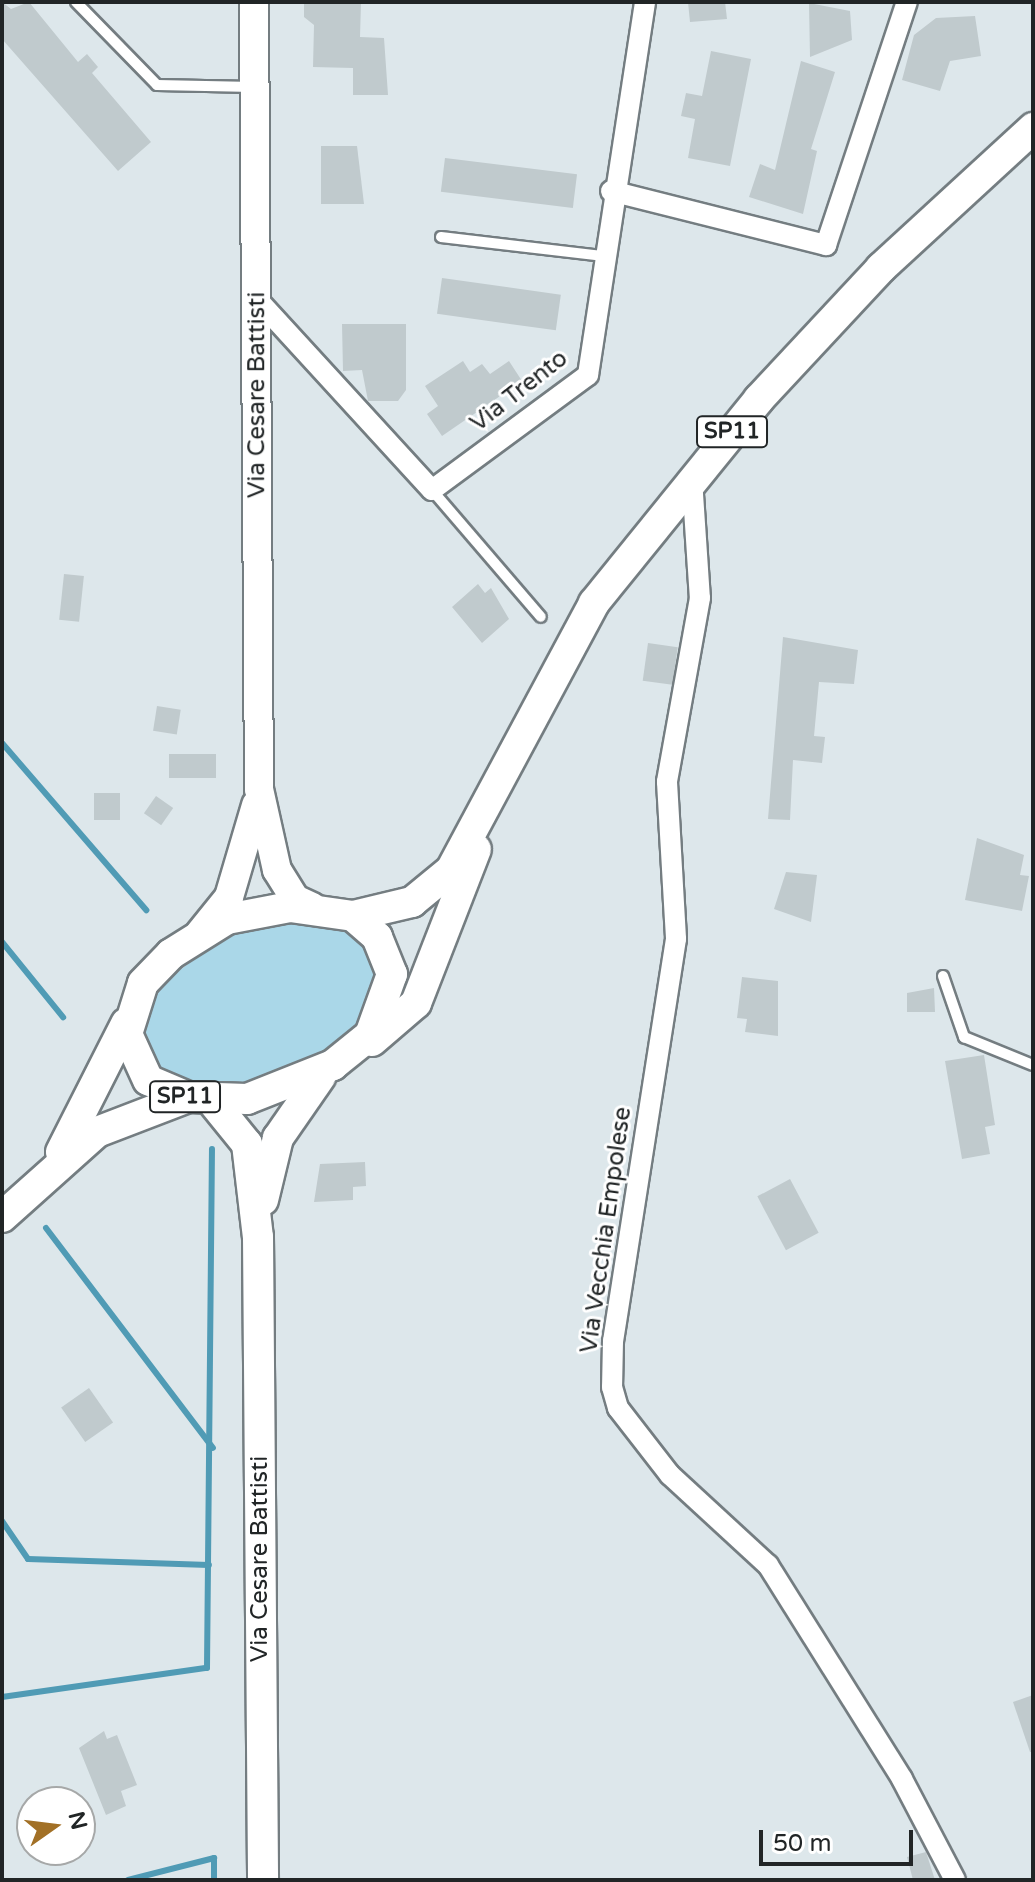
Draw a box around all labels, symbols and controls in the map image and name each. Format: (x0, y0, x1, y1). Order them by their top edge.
street label: Via Cesare Battisti (243, 292, 271, 498)
street label: Via Trento (465, 344, 573, 438)
road number: SP11 (696, 414, 768, 450)
road number: SP11 (149, 1079, 221, 1115)
street label: Via Vecchia Empolese (574, 1105, 638, 1355)
street label: Via Cesare Battisti (246, 1456, 274, 1662)
north arrow (16, 1786, 96, 1866)
text: N (63, 1809, 92, 1832)
scale bar (763, 1814, 917, 1864)
text: 50 m (773, 1829, 831, 1858)

